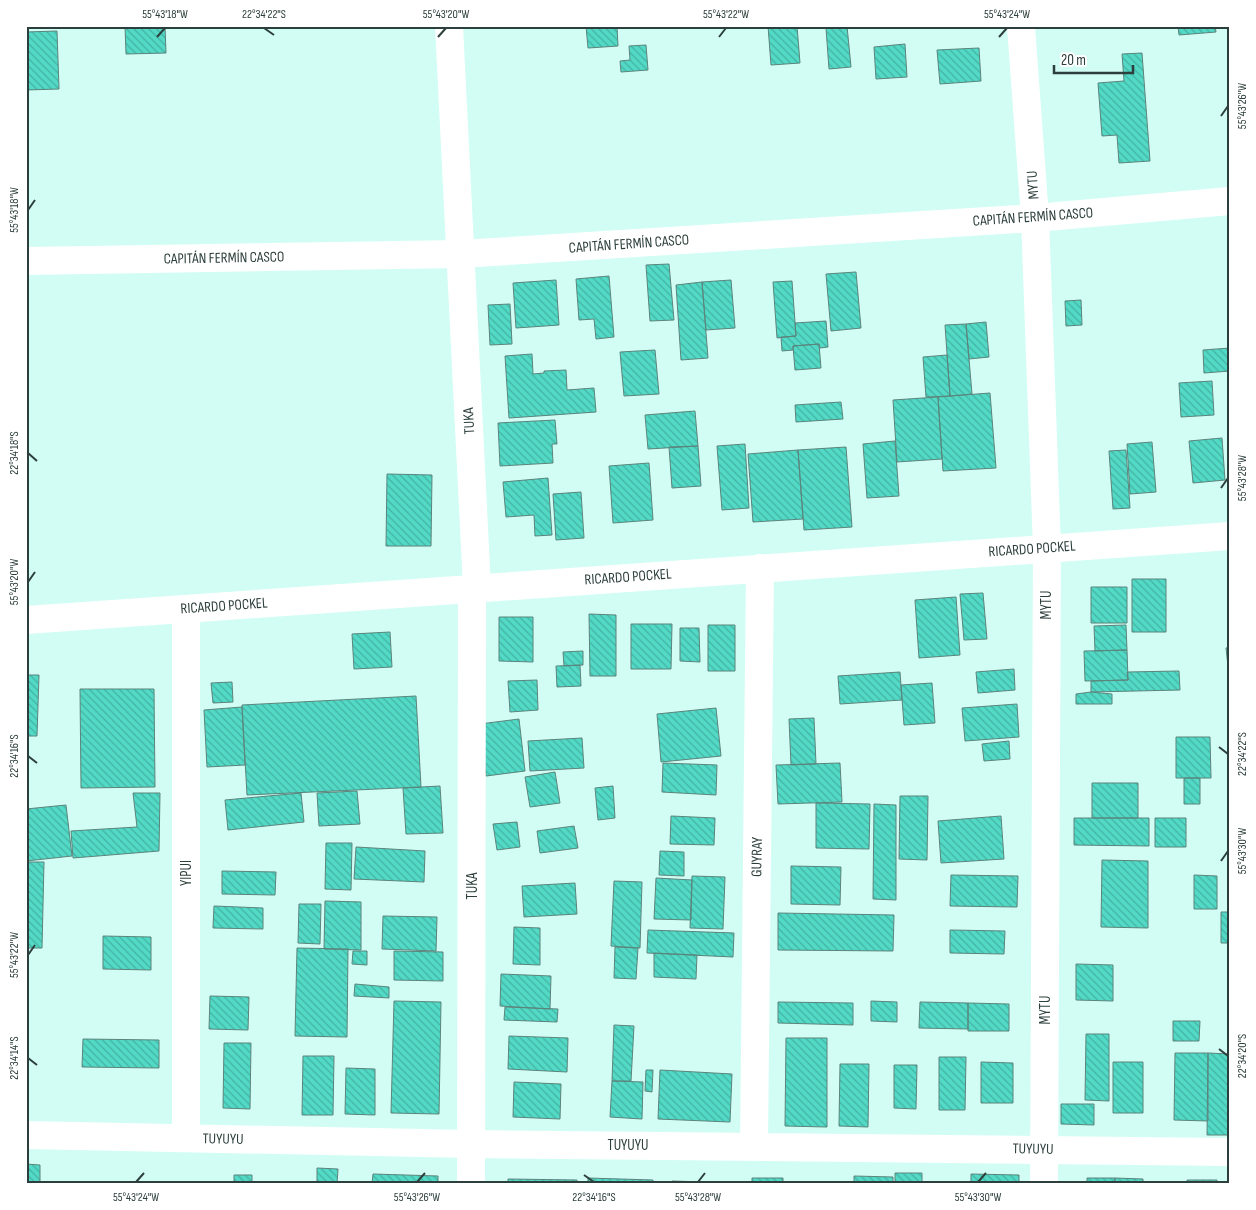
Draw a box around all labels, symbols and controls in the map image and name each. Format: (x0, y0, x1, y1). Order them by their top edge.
text: 55°43'18"W (142, 7, 188, 22)
text: 22°34'22"S (242, 7, 286, 22)
text: 55°43'20"W (423, 7, 469, 22)
text: 55°43'22"W (703, 7, 749, 22)
text: 55°43'24"W (984, 7, 1030, 22)
scale bar (1054, 42, 1132, 74)
text: 20 m (1061, 51, 1086, 70)
text: 55°43'26"W (1235, 83, 1250, 129)
street label: MYTU (1023, 170, 1043, 200)
text: 55°43'18"W (7, 187, 22, 233)
street label: CAPITÁN FERMÍN CASCO (972, 203, 1094, 231)
street label: CAPITÁN FERMÍN CASCO (568, 230, 690, 258)
street label: CAPITÁN FERMÍN CASCO (163, 247, 285, 269)
street label: TUKA (459, 407, 479, 435)
text: 22°34'18"S (7, 431, 22, 475)
text: 55°43'28"W (1235, 455, 1250, 501)
street label: RICARDO POCKEL (988, 536, 1077, 562)
text: 55°43'20"W (7, 559, 22, 605)
street label: RICARDO POCKEL (584, 564, 673, 590)
street label: MYTU (1037, 591, 1056, 619)
street label: RICARDO POCKEL (180, 593, 269, 619)
text: 22°34'22"S (1235, 732, 1250, 776)
text: 22°34'16"S (7, 734, 22, 778)
text: 55°43'30"W (1235, 828, 1250, 874)
street label: GUYRAY (747, 836, 767, 877)
street label: YIPUI (177, 860, 196, 886)
street label: TUKA (463, 872, 482, 899)
text: 55°43'22"W (7, 932, 22, 978)
street label: MYTU (1036, 996, 1055, 1024)
text: 22°34'20"S (1235, 1034, 1250, 1078)
text: 22°34'14"S (7, 1036, 22, 1080)
street label: TUYUYU (202, 1129, 244, 1149)
street label: TUYUYU (608, 1136, 648, 1155)
street label: TUYUYU (1012, 1139, 1054, 1159)
text: 55°43'24"W (113, 1190, 159, 1205)
text: 55°43'26"W (394, 1190, 440, 1205)
text: 22°34'16"S (572, 1190, 616, 1205)
text: 55°43'28"W (675, 1190, 721, 1205)
text: 55°43'30"W (955, 1190, 1001, 1205)

